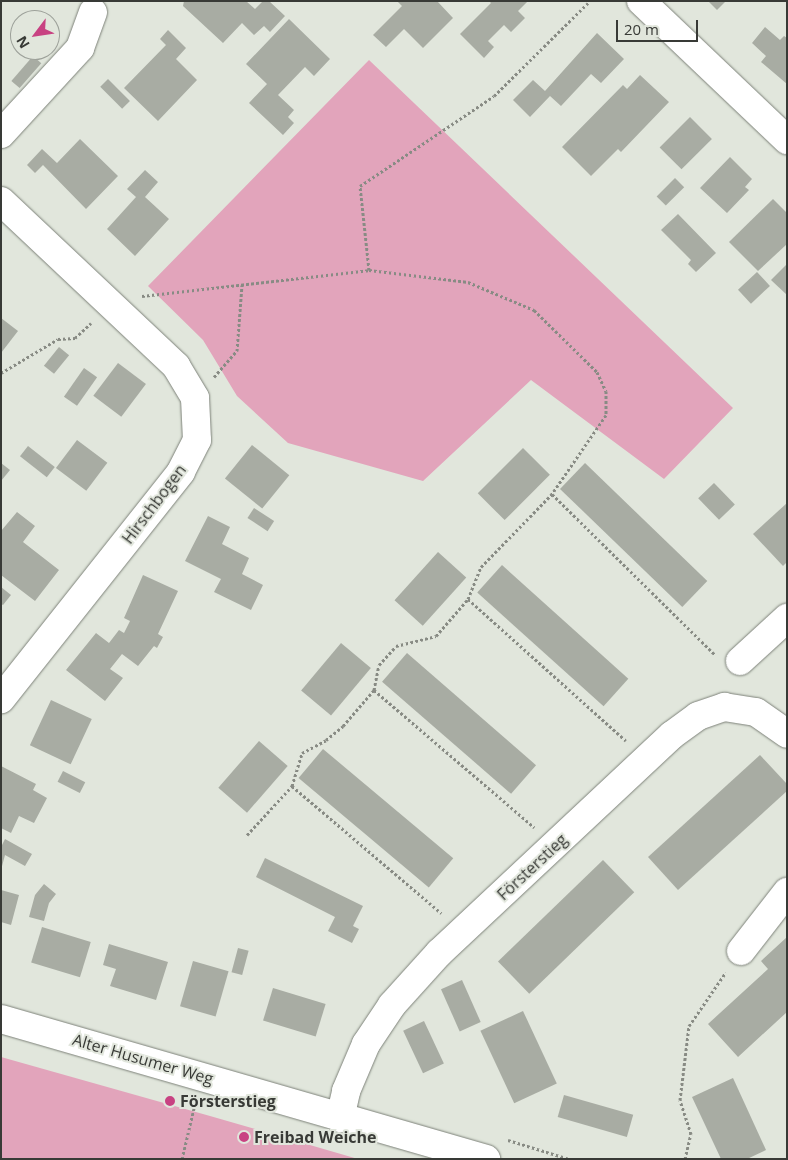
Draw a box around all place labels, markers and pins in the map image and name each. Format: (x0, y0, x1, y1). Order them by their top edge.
place label: Försterstieg (180, 1091, 276, 1111)
marker: Försterstieg (164, 1095, 176, 1107)
place label: Freibad Weiche (254, 1127, 376, 1147)
marker: Freibad Weiche (238, 1131, 250, 1143)

